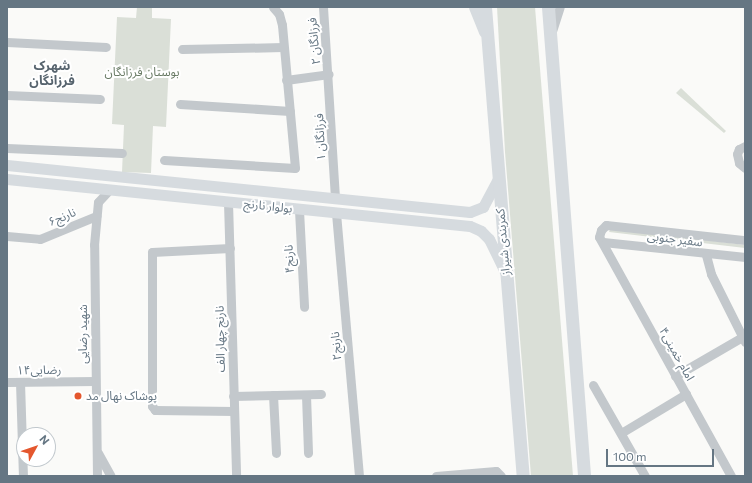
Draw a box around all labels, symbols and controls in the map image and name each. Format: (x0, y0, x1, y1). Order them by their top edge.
street label: فرزانگان ۲ (305, 17, 323, 65)
district label: شهرک فرزانگان (29, 58, 75, 89)
park label: بوستان فرزانگان (105, 65, 179, 79)
street label: فرزانگان ۱ (312, 113, 328, 161)
street label: بولوار نارنج (243, 196, 293, 216)
street label: نارنج۶ (46, 205, 78, 229)
street label: کمربندی شیراز (493, 208, 513, 276)
street label: سفیر جنوبی (646, 228, 704, 250)
street label: نارنج۴ (281, 244, 297, 274)
street label: شهید رضایی (76, 304, 90, 364)
street label: نارنج چهار الف (212, 306, 228, 372)
street label: امام خمینی۴ (656, 325, 698, 383)
street label: نارنج۲ (328, 331, 344, 361)
street label: رضایی۱۴ (17, 362, 61, 378)
place label: پوشاک نهال مد (86, 389, 157, 403)
marker: پوشاک نهال مد (73, 391, 83, 401)
north arrow (16, 427, 56, 467)
text: N (37, 432, 52, 447)
scale bar (608, 441, 716, 467)
text: 100 m (613, 449, 647, 463)

